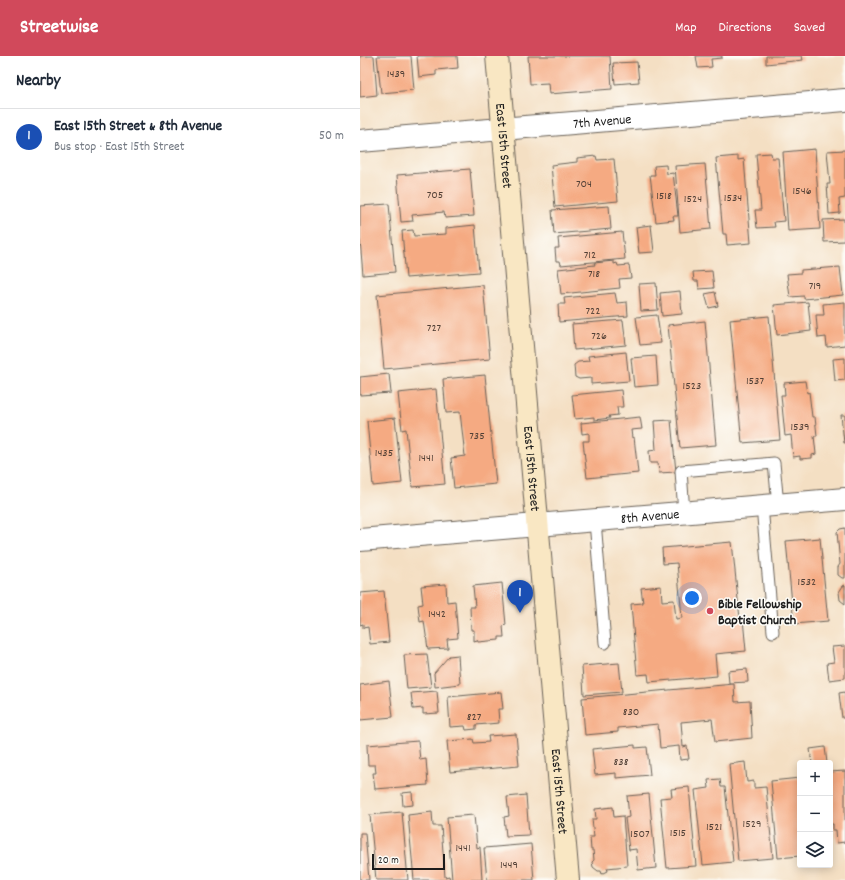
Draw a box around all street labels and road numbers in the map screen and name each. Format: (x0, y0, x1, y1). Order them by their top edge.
street label: East 15th Street (489, 102, 516, 189)
street label: 7th Avenue (572, 110, 632, 135)
street label: East 15th Street (517, 425, 544, 512)
street label: 8th Avenue (620, 505, 680, 530)
street label: East 15th Street (545, 748, 572, 835)

